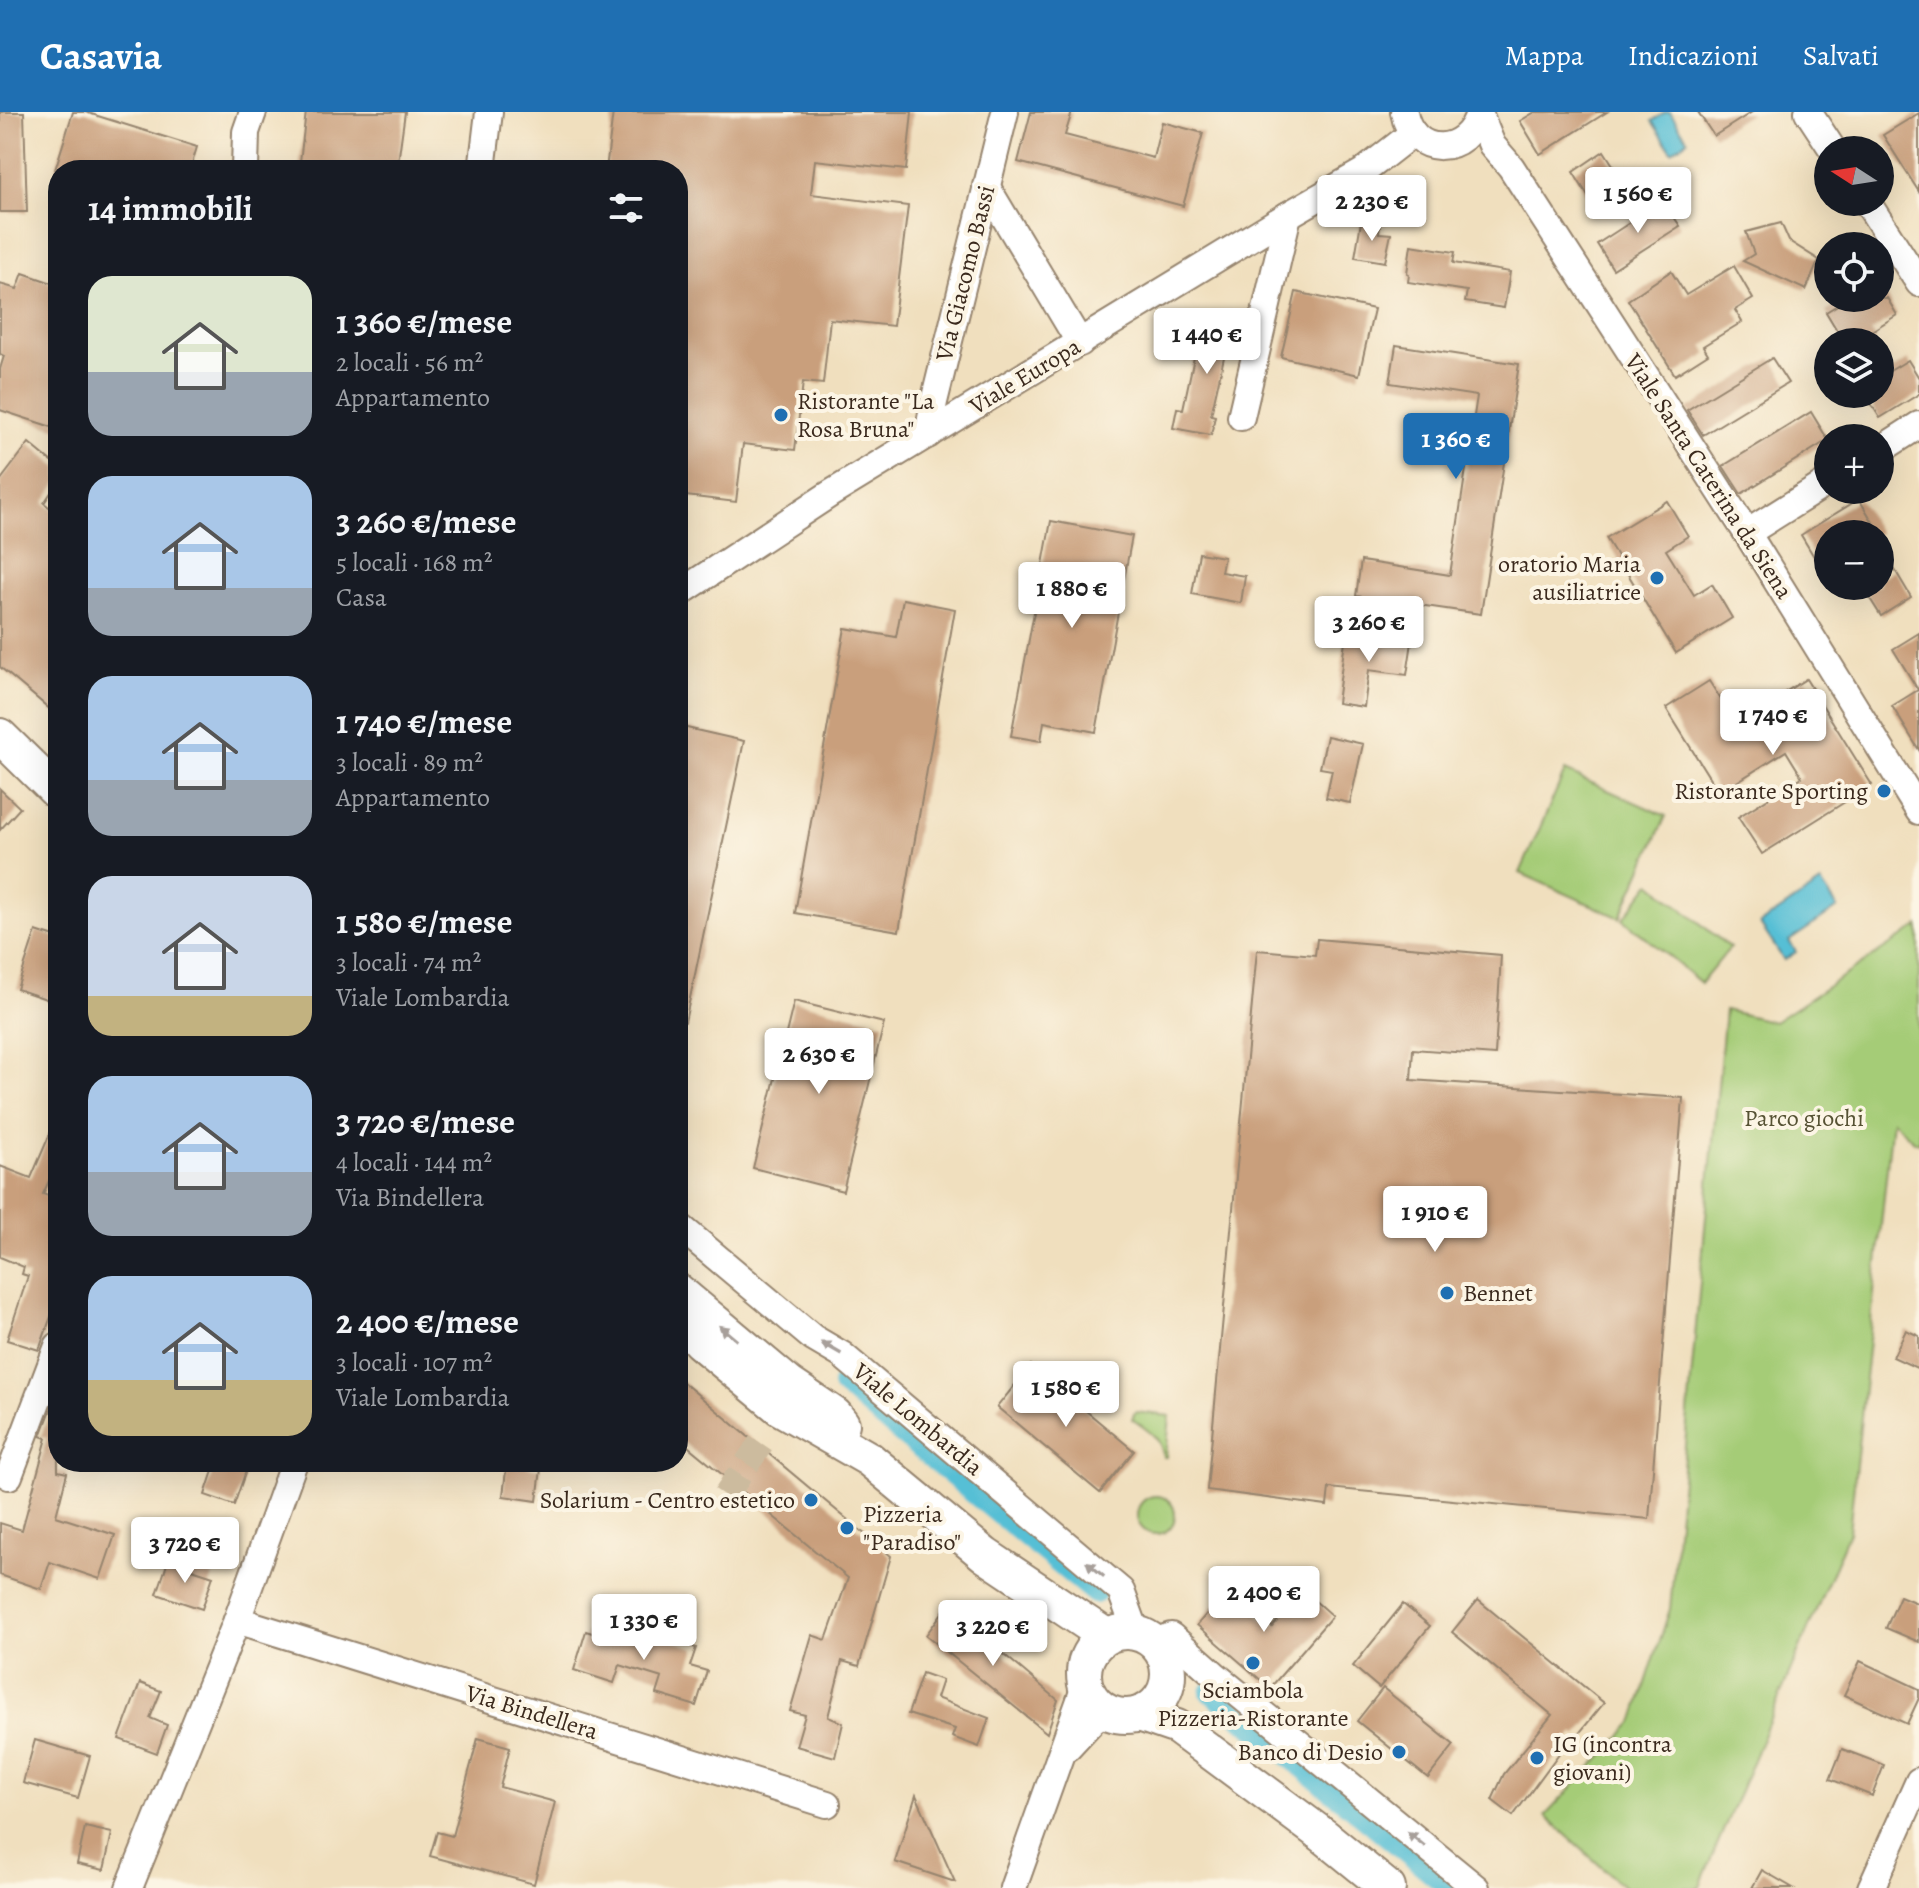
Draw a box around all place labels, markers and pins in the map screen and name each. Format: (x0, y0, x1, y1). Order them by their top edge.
pin: 1 560 € (1564, 167, 1712, 235)
pin: 2 230 € (1298, 175, 1446, 243)
pin: 1 440 € (1133, 308, 1281, 376)
place label: Ristorante "La Rosa Bruna" (797, 385, 935, 445)
marker: Ristorante "La Rosa Bruna" (772, 406, 790, 424)
pin: 1 360 € (1382, 413, 1530, 481)
place label: oratorio Maria ausiliatrice (1498, 548, 1642, 608)
pin: 1 880 € (998, 562, 1146, 630)
marker: oratorio Maria ausiliatrice (1648, 569, 1666, 587)
pin: 3 260 € (1295, 596, 1443, 664)
pin: 1 740 € (1699, 689, 1847, 757)
place label: Ristorante Sporting (1674, 775, 1868, 807)
marker: Ristorante Sporting (1875, 782, 1893, 800)
pin: 2 630 € (745, 1028, 893, 1096)
pin: 1 910 € (1361, 1186, 1509, 1254)
place label: Bennet (1463, 1277, 1533, 1309)
marker: Bennet (1438, 1284, 1456, 1302)
pin: 1 580 € (992, 1361, 1140, 1429)
place label: Solarium - Centro estetico (540, 1484, 795, 1516)
marker: Solarium - Centro estetico (802, 1491, 820, 1509)
place label: Pizzeria "Paradiso" (863, 1498, 961, 1558)
pin: 3 720 € (111, 1517, 259, 1585)
marker: Pizzeria "Paradiso" (838, 1519, 856, 1537)
pin: 2 400 € (1190, 1566, 1338, 1634)
pin: 1 330 € (570, 1594, 718, 1662)
pin: 3 220 € (919, 1600, 1067, 1668)
marker: Sciambola Pizzeria-Ristorante (1244, 1654, 1262, 1672)
place label: Sciambola Pizzeria-Ristorante (1158, 1674, 1348, 1734)
place label: IG (incontra giovani) (1553, 1728, 1673, 1788)
place label: Banco di Desio (1237, 1736, 1383, 1768)
marker: Banco di Desio (1390, 1743, 1408, 1761)
marker: IG (incontra giovani) (1528, 1749, 1546, 1767)

